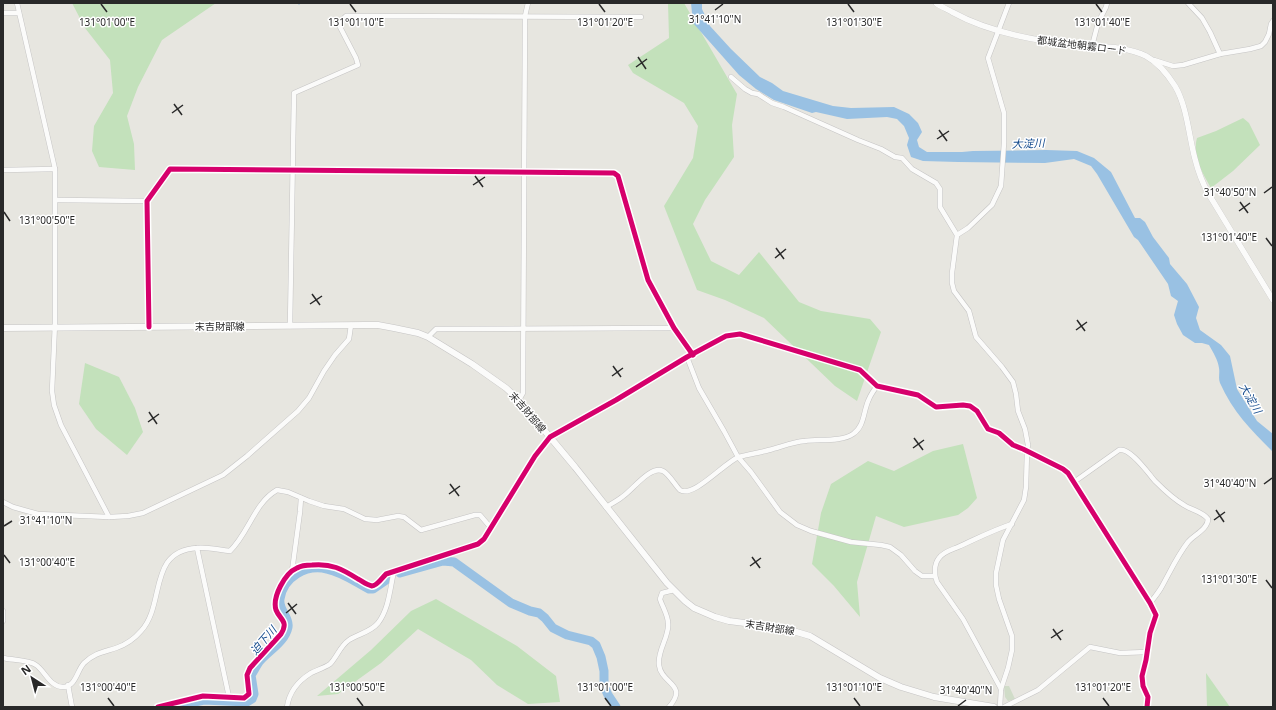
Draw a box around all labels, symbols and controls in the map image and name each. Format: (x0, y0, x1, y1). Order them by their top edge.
text: 31°41'10"N (689, 12, 741, 26)
text: 131°01'00"E (79, 15, 135, 29)
text: 131°01'10"E (328, 15, 384, 29)
text: 131°01'20"E (577, 15, 633, 29)
text: 131°01'30"E (826, 15, 882, 29)
text: 131°01'40"E (1074, 15, 1130, 29)
street label: 都城盆地朝霧ロード (1036, 33, 1128, 57)
water label: 大淀川 (1011, 135, 1046, 151)
text: 31°40'50"N (1204, 185, 1256, 199)
text: 131°00'50"E (19, 213, 75, 227)
text: 131°01'40"E (1201, 230, 1257, 244)
street label: 末吉財部線 (195, 319, 245, 333)
water label: 大淀川 (1236, 380, 1266, 417)
street label: 末吉財部線 (506, 389, 550, 435)
text: 31°40'40"N (1204, 476, 1256, 490)
text: 31°41'10"N (20, 513, 72, 527)
text: 131°00'40"E (19, 555, 75, 569)
text: 131°01'30"E (1201, 572, 1257, 586)
street label: 末吉財部線 (744, 616, 796, 638)
water label: 迫下川 (247, 622, 280, 657)
north arrow (12, 658, 52, 698)
text: N (18, 661, 34, 678)
text: 131°00'40"E (80, 680, 136, 694)
text: 131°00'50"E (329, 680, 385, 694)
text: 131°01'00"E (577, 680, 633, 694)
text: 131°01'10"E (826, 680, 882, 694)
text: 131°01'20"E (1075, 680, 1131, 694)
text: 31°40'40"N (940, 683, 992, 697)

